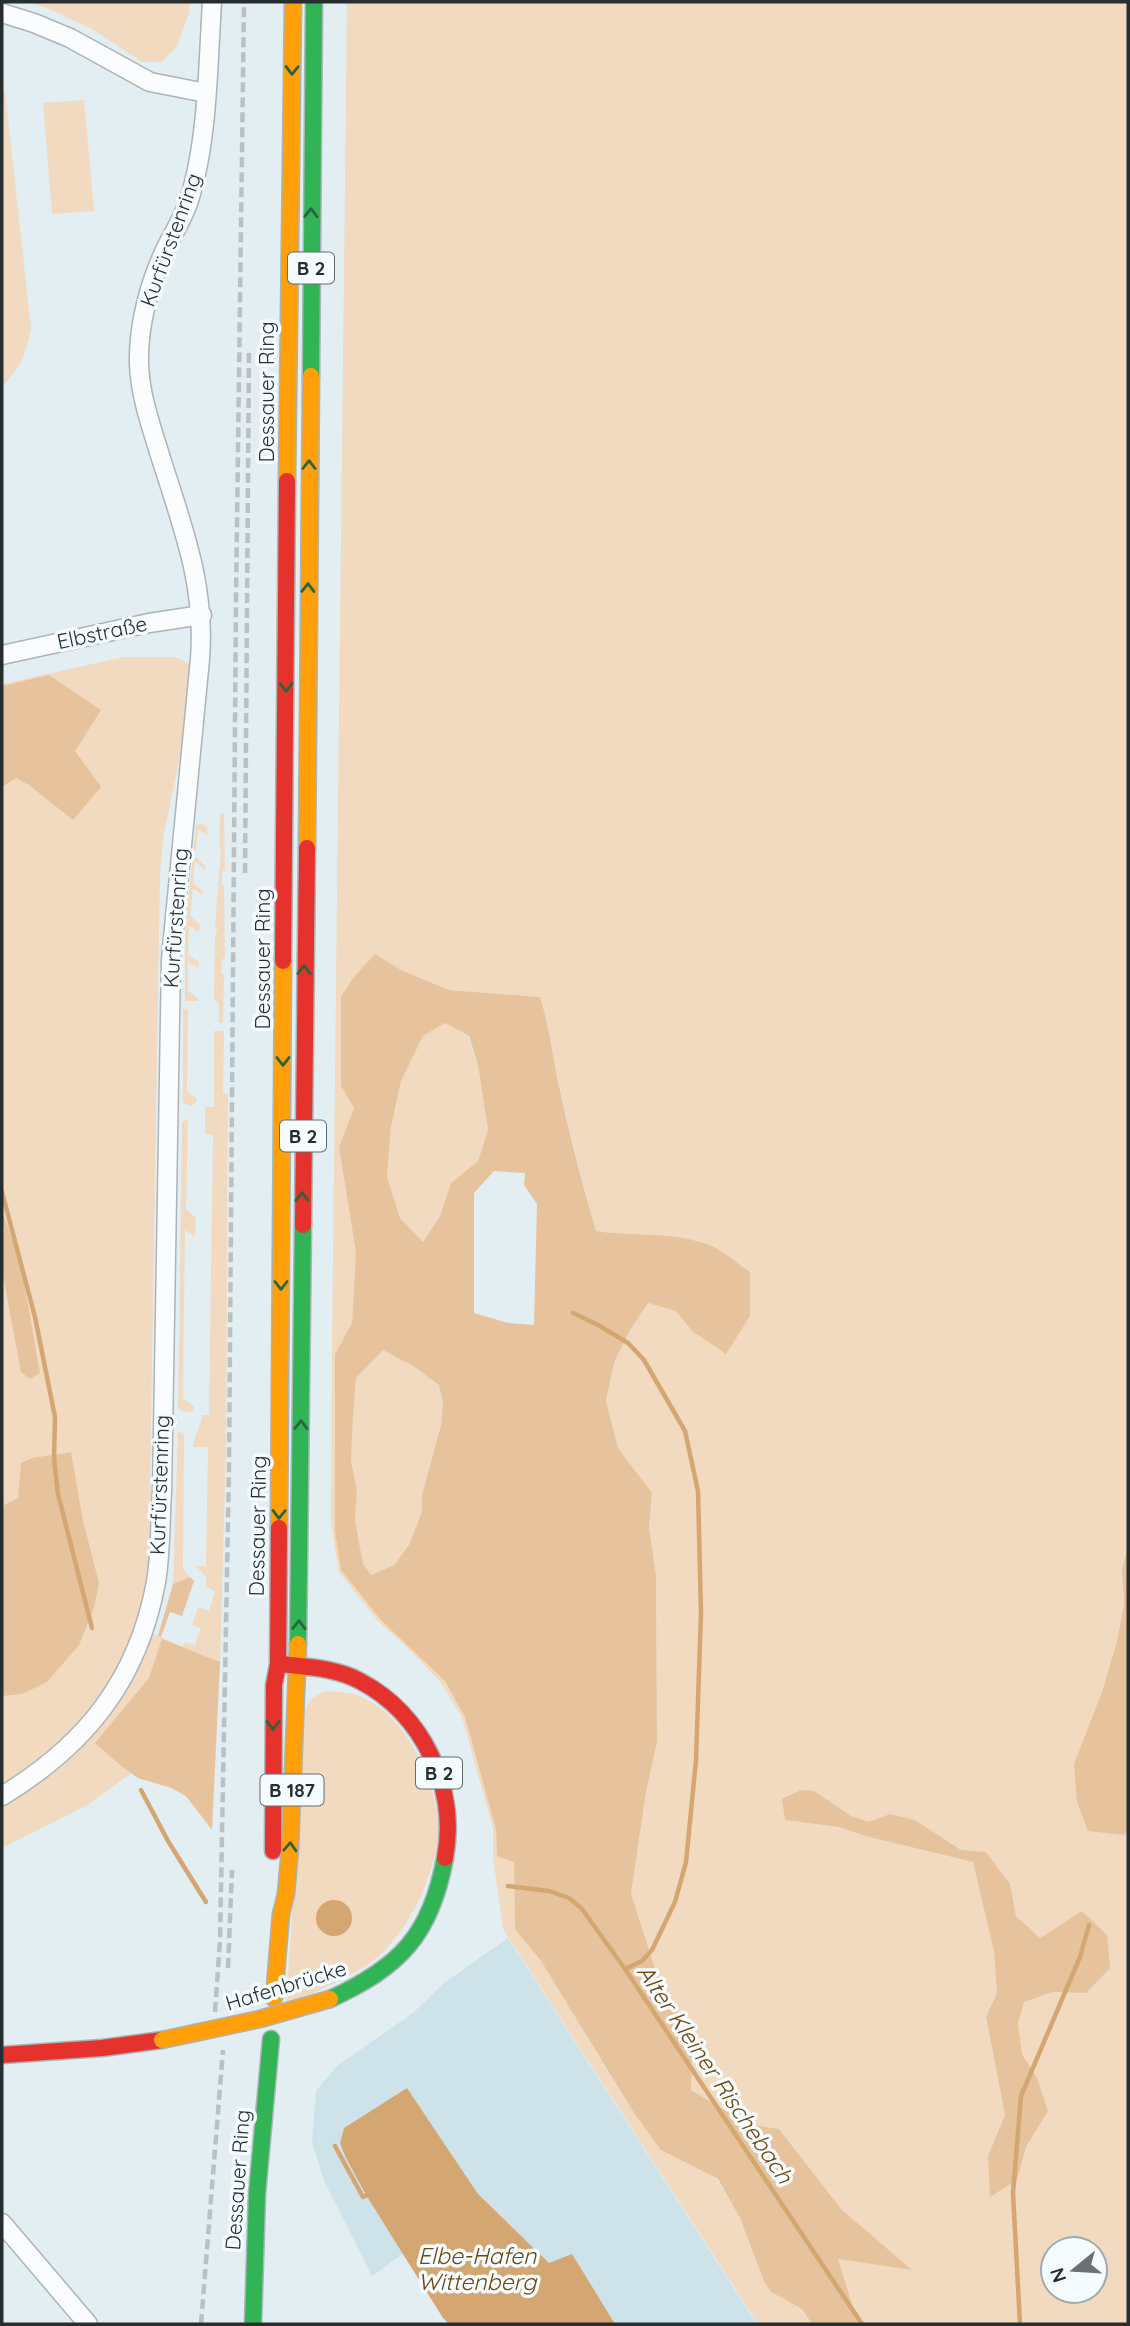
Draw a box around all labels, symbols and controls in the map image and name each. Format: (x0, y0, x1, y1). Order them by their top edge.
one-way arrow (284, 65, 300, 76)
street label: Kurfürstenring (134, 169, 206, 310)
one-way arrow (303, 208, 319, 218)
road number: B 2 (288, 252, 334, 284)
street label: Dessauer Ring (253, 322, 279, 462)
one-way arrow (301, 460, 317, 470)
one-way arrow (300, 583, 315, 594)
street label: Elbstraße (54, 610, 149, 654)
one-way arrow (278, 682, 294, 693)
street label: Kurfürstenring (157, 847, 193, 989)
street label: Dessauer Ring (249, 889, 275, 1029)
one-way arrow (296, 964, 312, 974)
one-way arrow (275, 1057, 291, 1067)
road number: B 2 (280, 1120, 326, 1152)
one-way arrow (295, 1191, 310, 1202)
one-way arrow (273, 1280, 289, 1291)
street label: Kurfürstenring (144, 1414, 174, 1556)
one-way arrow (293, 1419, 309, 1429)
street label: Dessauer Ring (243, 1455, 271, 1597)
one-way arrow (271, 1509, 287, 1520)
one-way arrow (291, 1619, 306, 1630)
one-way arrow (265, 1720, 281, 1731)
road number: B 2 (416, 1758, 462, 1788)
road number: B 187 (260, 1774, 324, 1806)
one-way arrow (282, 1841, 297, 1852)
street label: Hafenbrücke (222, 1954, 349, 2016)
water label: Alter Kleiner Rischebach (631, 1959, 800, 2189)
street label: Dessauer Ring (219, 2109, 255, 2251)
north arrow (1039, 2235, 1109, 2305)
water label: Elbe-Hafen Wittenberg (418, 2241, 538, 2296)
text: N (1044, 2265, 1071, 2286)

